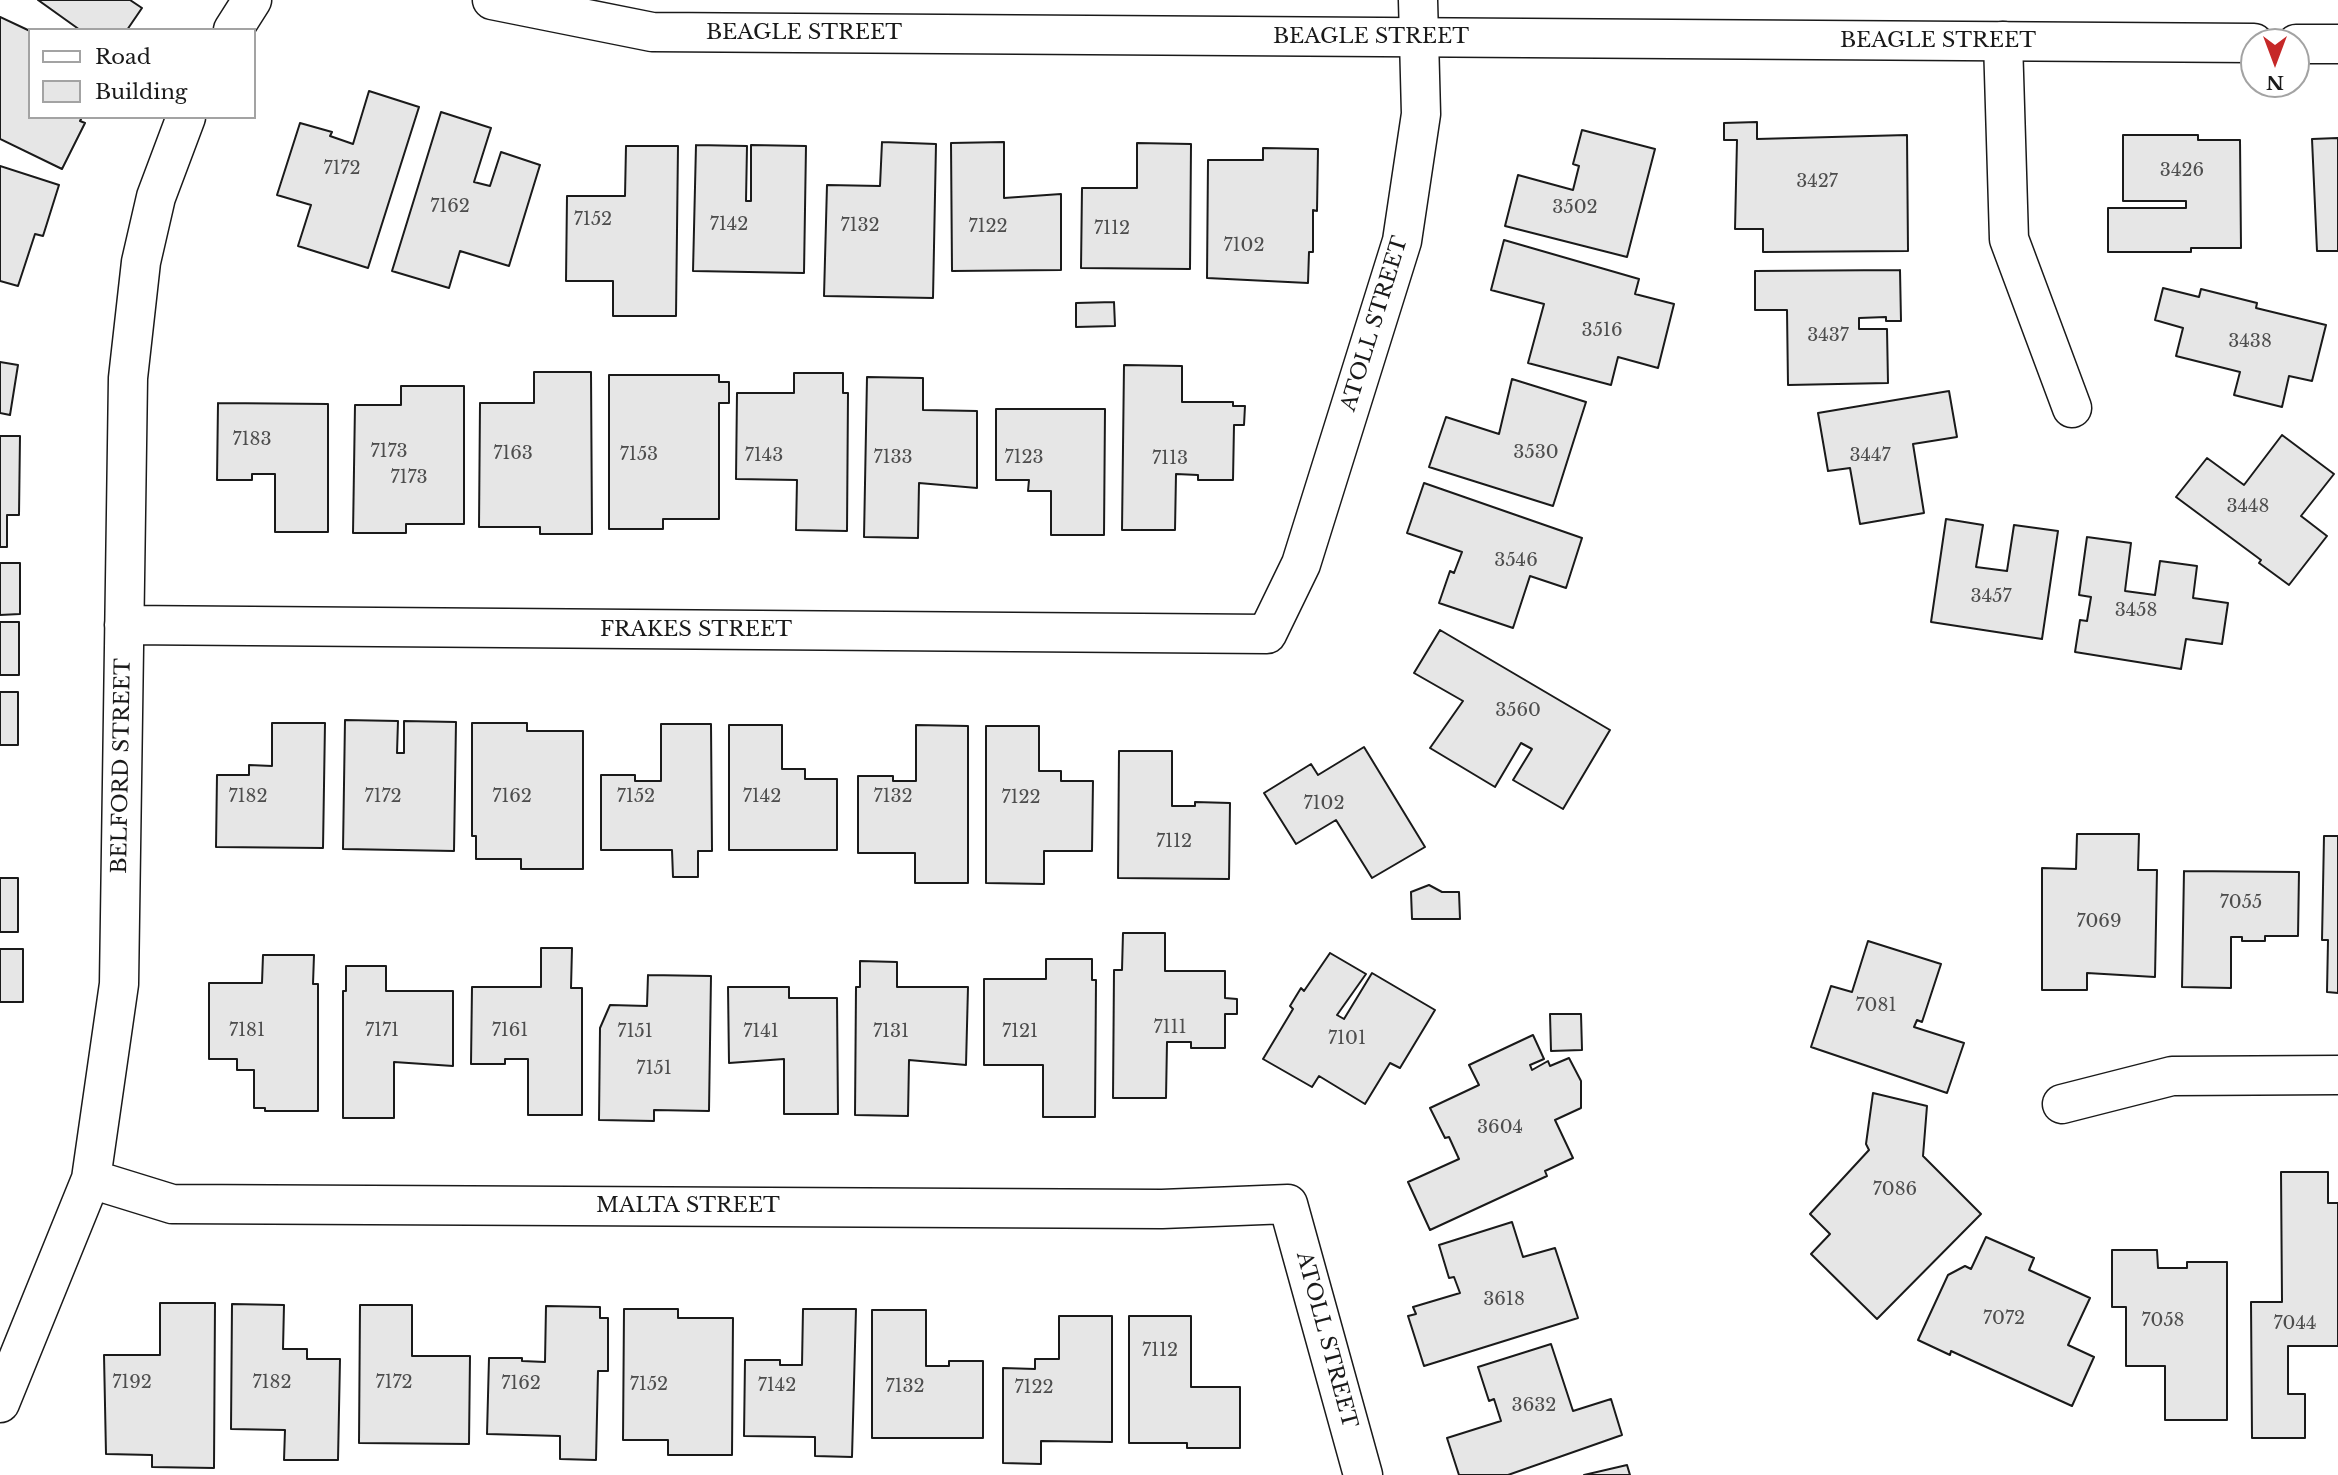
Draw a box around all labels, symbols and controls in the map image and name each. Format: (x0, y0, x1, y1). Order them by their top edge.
street label: BEAGLE STREET (706, 20, 902, 46)
street label: BEAGLE STREET (1273, 24, 1469, 50)
legend (28, 28, 256, 119)
street label: BEAGLE STREET (1840, 28, 2036, 54)
north arrow (2240, 28, 2310, 98)
text: Road (95, 44, 151, 70)
text: N (2266, 71, 2284, 94)
text: Building (95, 79, 187, 105)
house number: 7172 (323, 158, 361, 180)
house number: 3426 (2160, 160, 2204, 182)
house number: 3427 (1796, 171, 1838, 193)
house number: 7162 (430, 196, 470, 218)
house number: 3502 (1552, 197, 1598, 219)
house number: 7152 (574, 209, 612, 231)
house number: 7142 (710, 214, 748, 236)
house number: 7132 (840, 215, 880, 237)
house number: 7122 (968, 216, 1008, 238)
house number: 7112 (1094, 218, 1130, 240)
street label: ATOLL STREET (1336, 233, 1414, 415)
house number: 7102 (1223, 235, 1265, 257)
house number: 3516 (1582, 320, 1622, 342)
house number: 3437 (1807, 325, 1849, 347)
house number: 3438 (2228, 331, 2272, 353)
house number: 7183 (232, 429, 272, 451)
house number: 7173 (370, 441, 408, 463)
house number: 3530 (1513, 442, 1559, 464)
house number: 7163 (493, 443, 533, 465)
house number: 7153 (620, 444, 658, 466)
house number: 7143 (745, 445, 783, 467)
house number: 3447 (1849, 445, 1891, 467)
house number: 7133 (873, 447, 913, 469)
house number: 7123 (1004, 447, 1044, 469)
house number: 7113 (1152, 448, 1188, 470)
house number: 7173 (390, 467, 428, 489)
house number: 3448 (2226, 496, 2270, 518)
house number: 3546 (1494, 550, 1538, 572)
house number: 3457 (1971, 586, 2011, 608)
house number: 3458 (2115, 600, 2157, 622)
street label: FRAKES STREET (600, 617, 792, 643)
street label: BELFORD STREET (108, 658, 136, 874)
house number: 3560 (1495, 700, 1541, 722)
house number: 7182 (228, 786, 268, 808)
house number: 7172 (364, 786, 402, 808)
house number: 7162 (492, 786, 532, 808)
house number: 7152 (617, 786, 655, 808)
house number: 7142 (743, 786, 781, 808)
house number: 7132 (873, 786, 913, 808)
house number: 7122 (1001, 787, 1041, 809)
house number: 7102 (1303, 793, 1345, 815)
house number: 7112 (1156, 831, 1192, 853)
house number: 7055 (2220, 892, 2262, 914)
house number: 7069 (2076, 911, 2122, 933)
house number: 7081 (1856, 995, 1896, 1017)
house number: 7111 (1153, 1017, 1187, 1039)
house number: 7181 (229, 1020, 265, 1042)
house number: 7171 (365, 1020, 399, 1042)
house number: 7161 (492, 1020, 528, 1042)
house number: 7151 (617, 1021, 653, 1043)
house number: 7141 (743, 1021, 779, 1043)
house number: 7131 (873, 1021, 909, 1043)
house number: 7121 (1002, 1021, 1038, 1043)
house number: 7101 (1328, 1028, 1366, 1050)
house number: 7151 (636, 1058, 672, 1080)
house number: 3604 (1477, 1117, 1523, 1139)
house number: 7086 (1873, 1179, 1917, 1201)
street label: MALTA STREET (596, 1193, 780, 1219)
street label: ATOLL STREET (1290, 1249, 1362, 1431)
house number: 3618 (1483, 1289, 1525, 1311)
house number: 7072 (1983, 1308, 2025, 1330)
house number: 7058 (2141, 1310, 2185, 1332)
house number: 7044 (2274, 1313, 2316, 1335)
house number: 7112 (1142, 1340, 1178, 1362)
house number: 7192 (112, 1372, 152, 1394)
house number: 7182 (252, 1372, 292, 1394)
house number: 7172 (375, 1372, 413, 1394)
house number: 7162 (501, 1373, 541, 1395)
house number: 7152 (630, 1374, 668, 1396)
house number: 7142 (758, 1375, 796, 1397)
house number: 7132 (885, 1376, 925, 1398)
house number: 7122 (1014, 1377, 1054, 1399)
house number: 3632 (1512, 1395, 1556, 1417)

